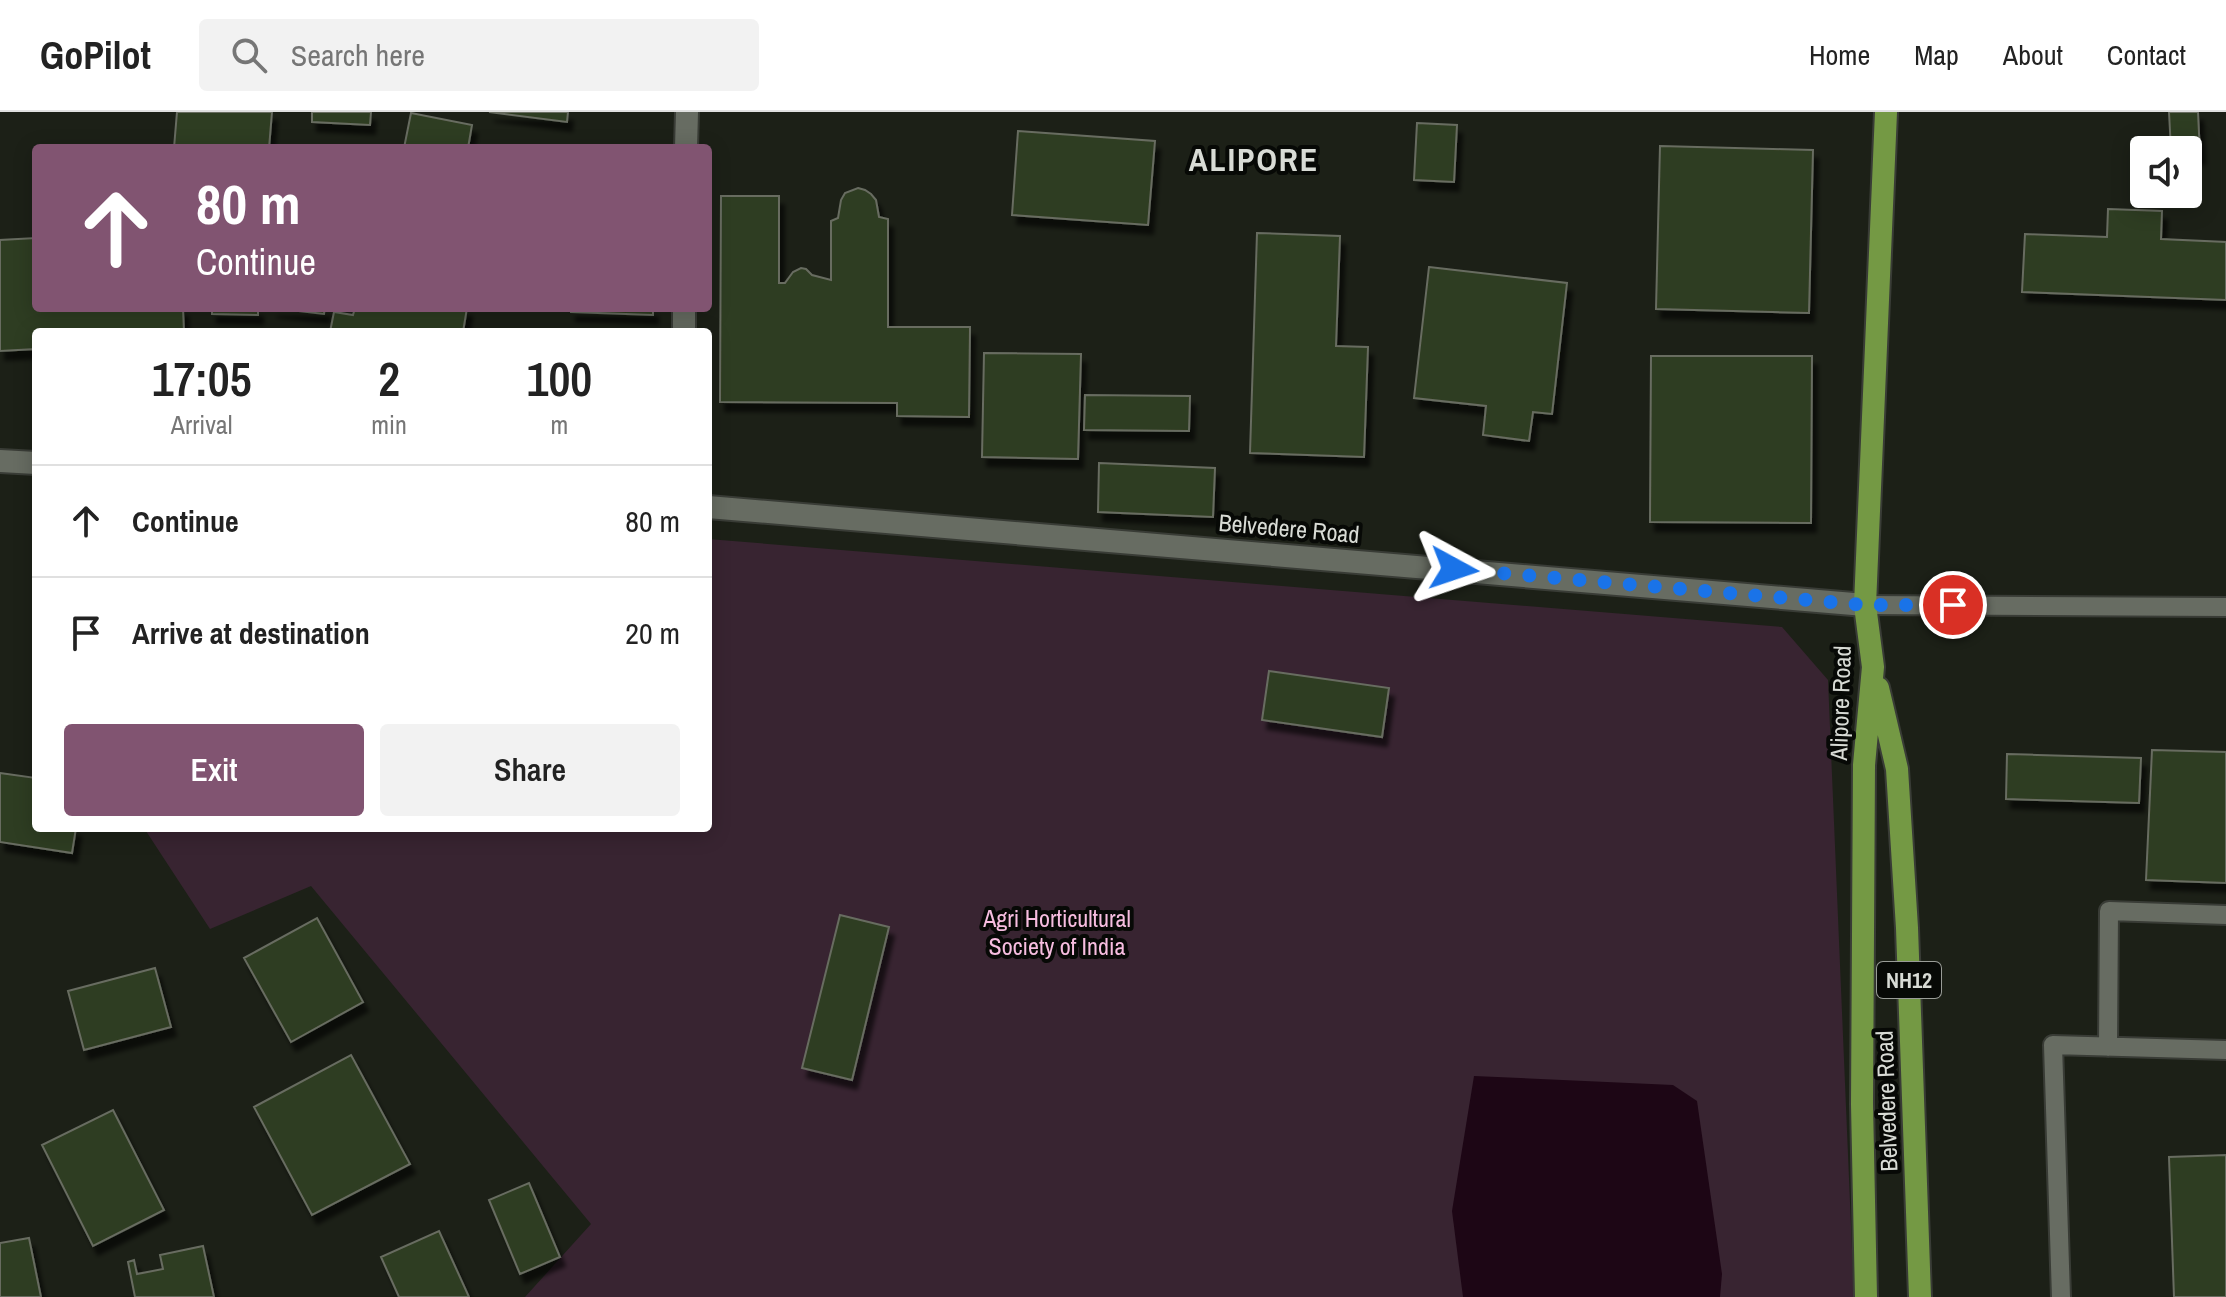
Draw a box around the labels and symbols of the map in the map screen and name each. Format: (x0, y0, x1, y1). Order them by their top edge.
district label: ALIPORE (1189, 138, 1319, 181)
street label: Belvedere Road (1217, 506, 1361, 550)
position arrow (1412, 527, 1496, 611)
pin (1919, 571, 1987, 639)
street label: Alipore Road (1822, 645, 1858, 762)
park label: Agri Horticultural Society of India (982, 902, 1131, 962)
road number: NH12 (1877, 962, 1941, 998)
street label: Belvedere Road (1868, 1030, 1904, 1172)

